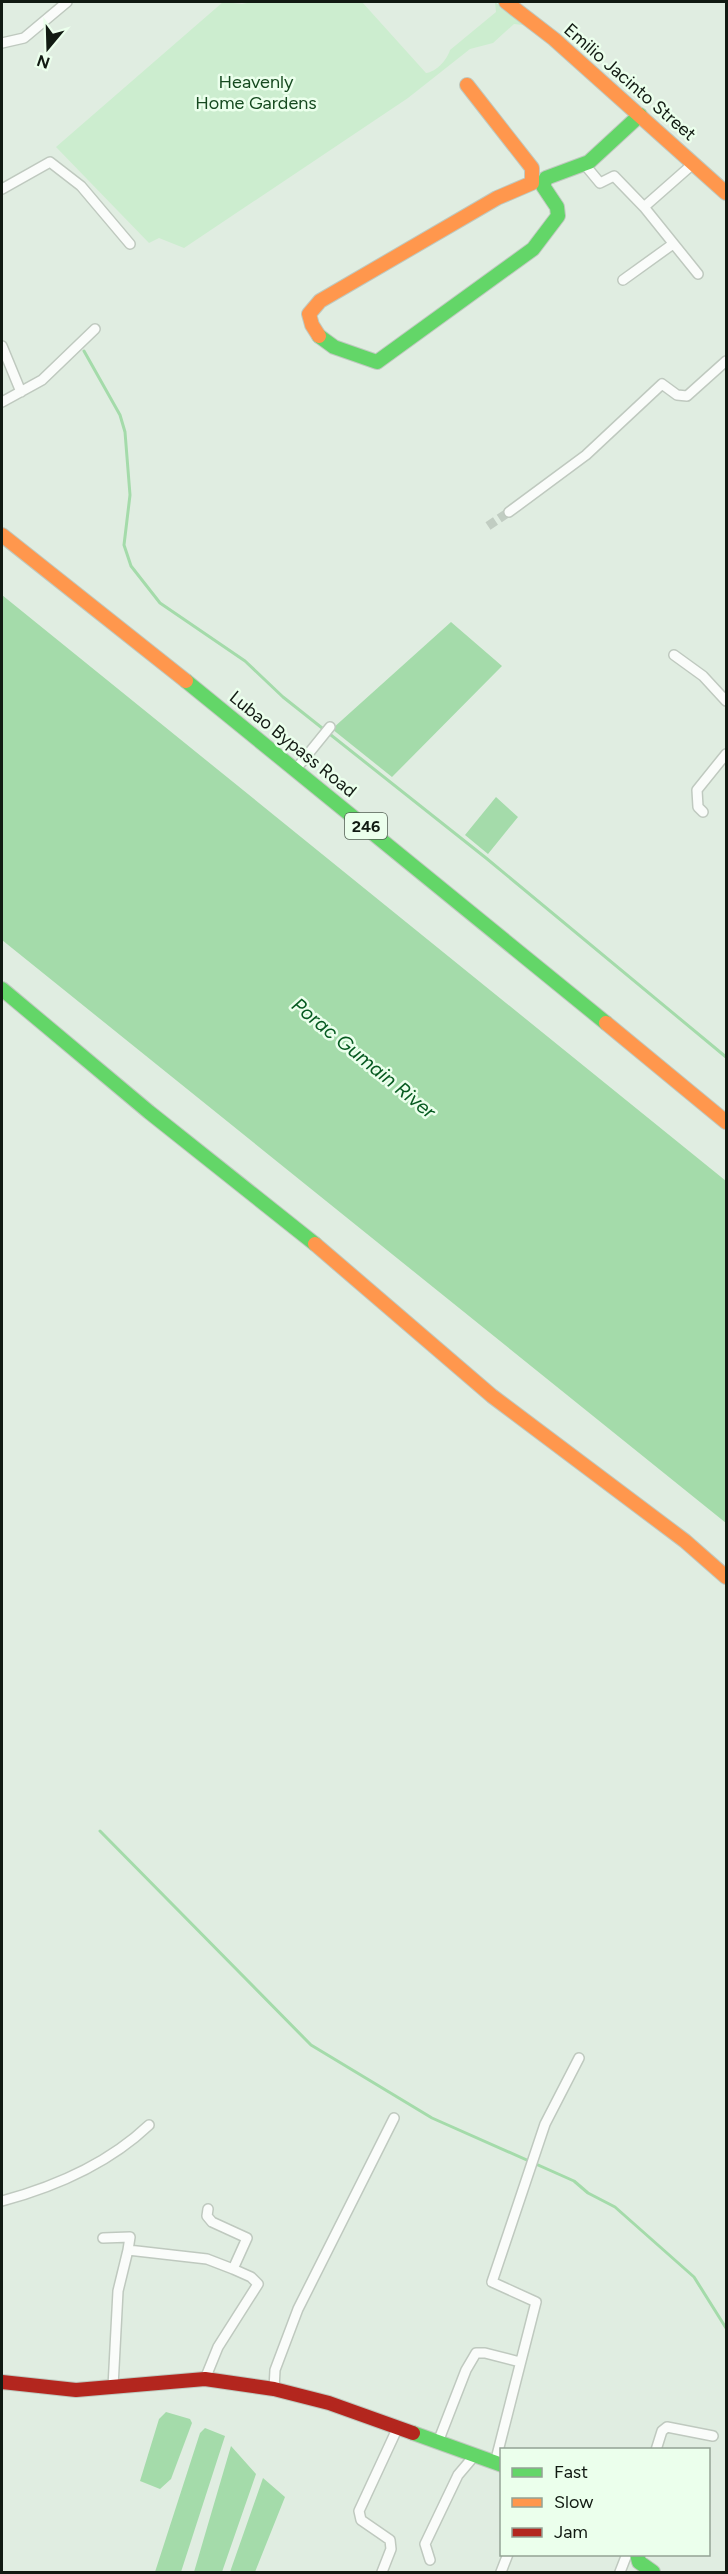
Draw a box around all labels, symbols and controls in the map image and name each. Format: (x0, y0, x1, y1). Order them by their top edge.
north arrow (18, 18, 78, 78)
street label: Emilio Jacinto Street (560, 19, 701, 145)
text: N (34, 51, 52, 73)
park label: Heavenly Home Gardens (195, 71, 317, 114)
street label: Lubao Bypass Road (225, 686, 361, 802)
road number: 246 (345, 813, 387, 839)
water label: Porac Gumain River (287, 993, 442, 1124)
legend (500, 2448, 710, 2556)
text: Fast (554, 2461, 588, 2483)
text: Slow (554, 2491, 593, 2513)
text: Jam (554, 2521, 588, 2543)

